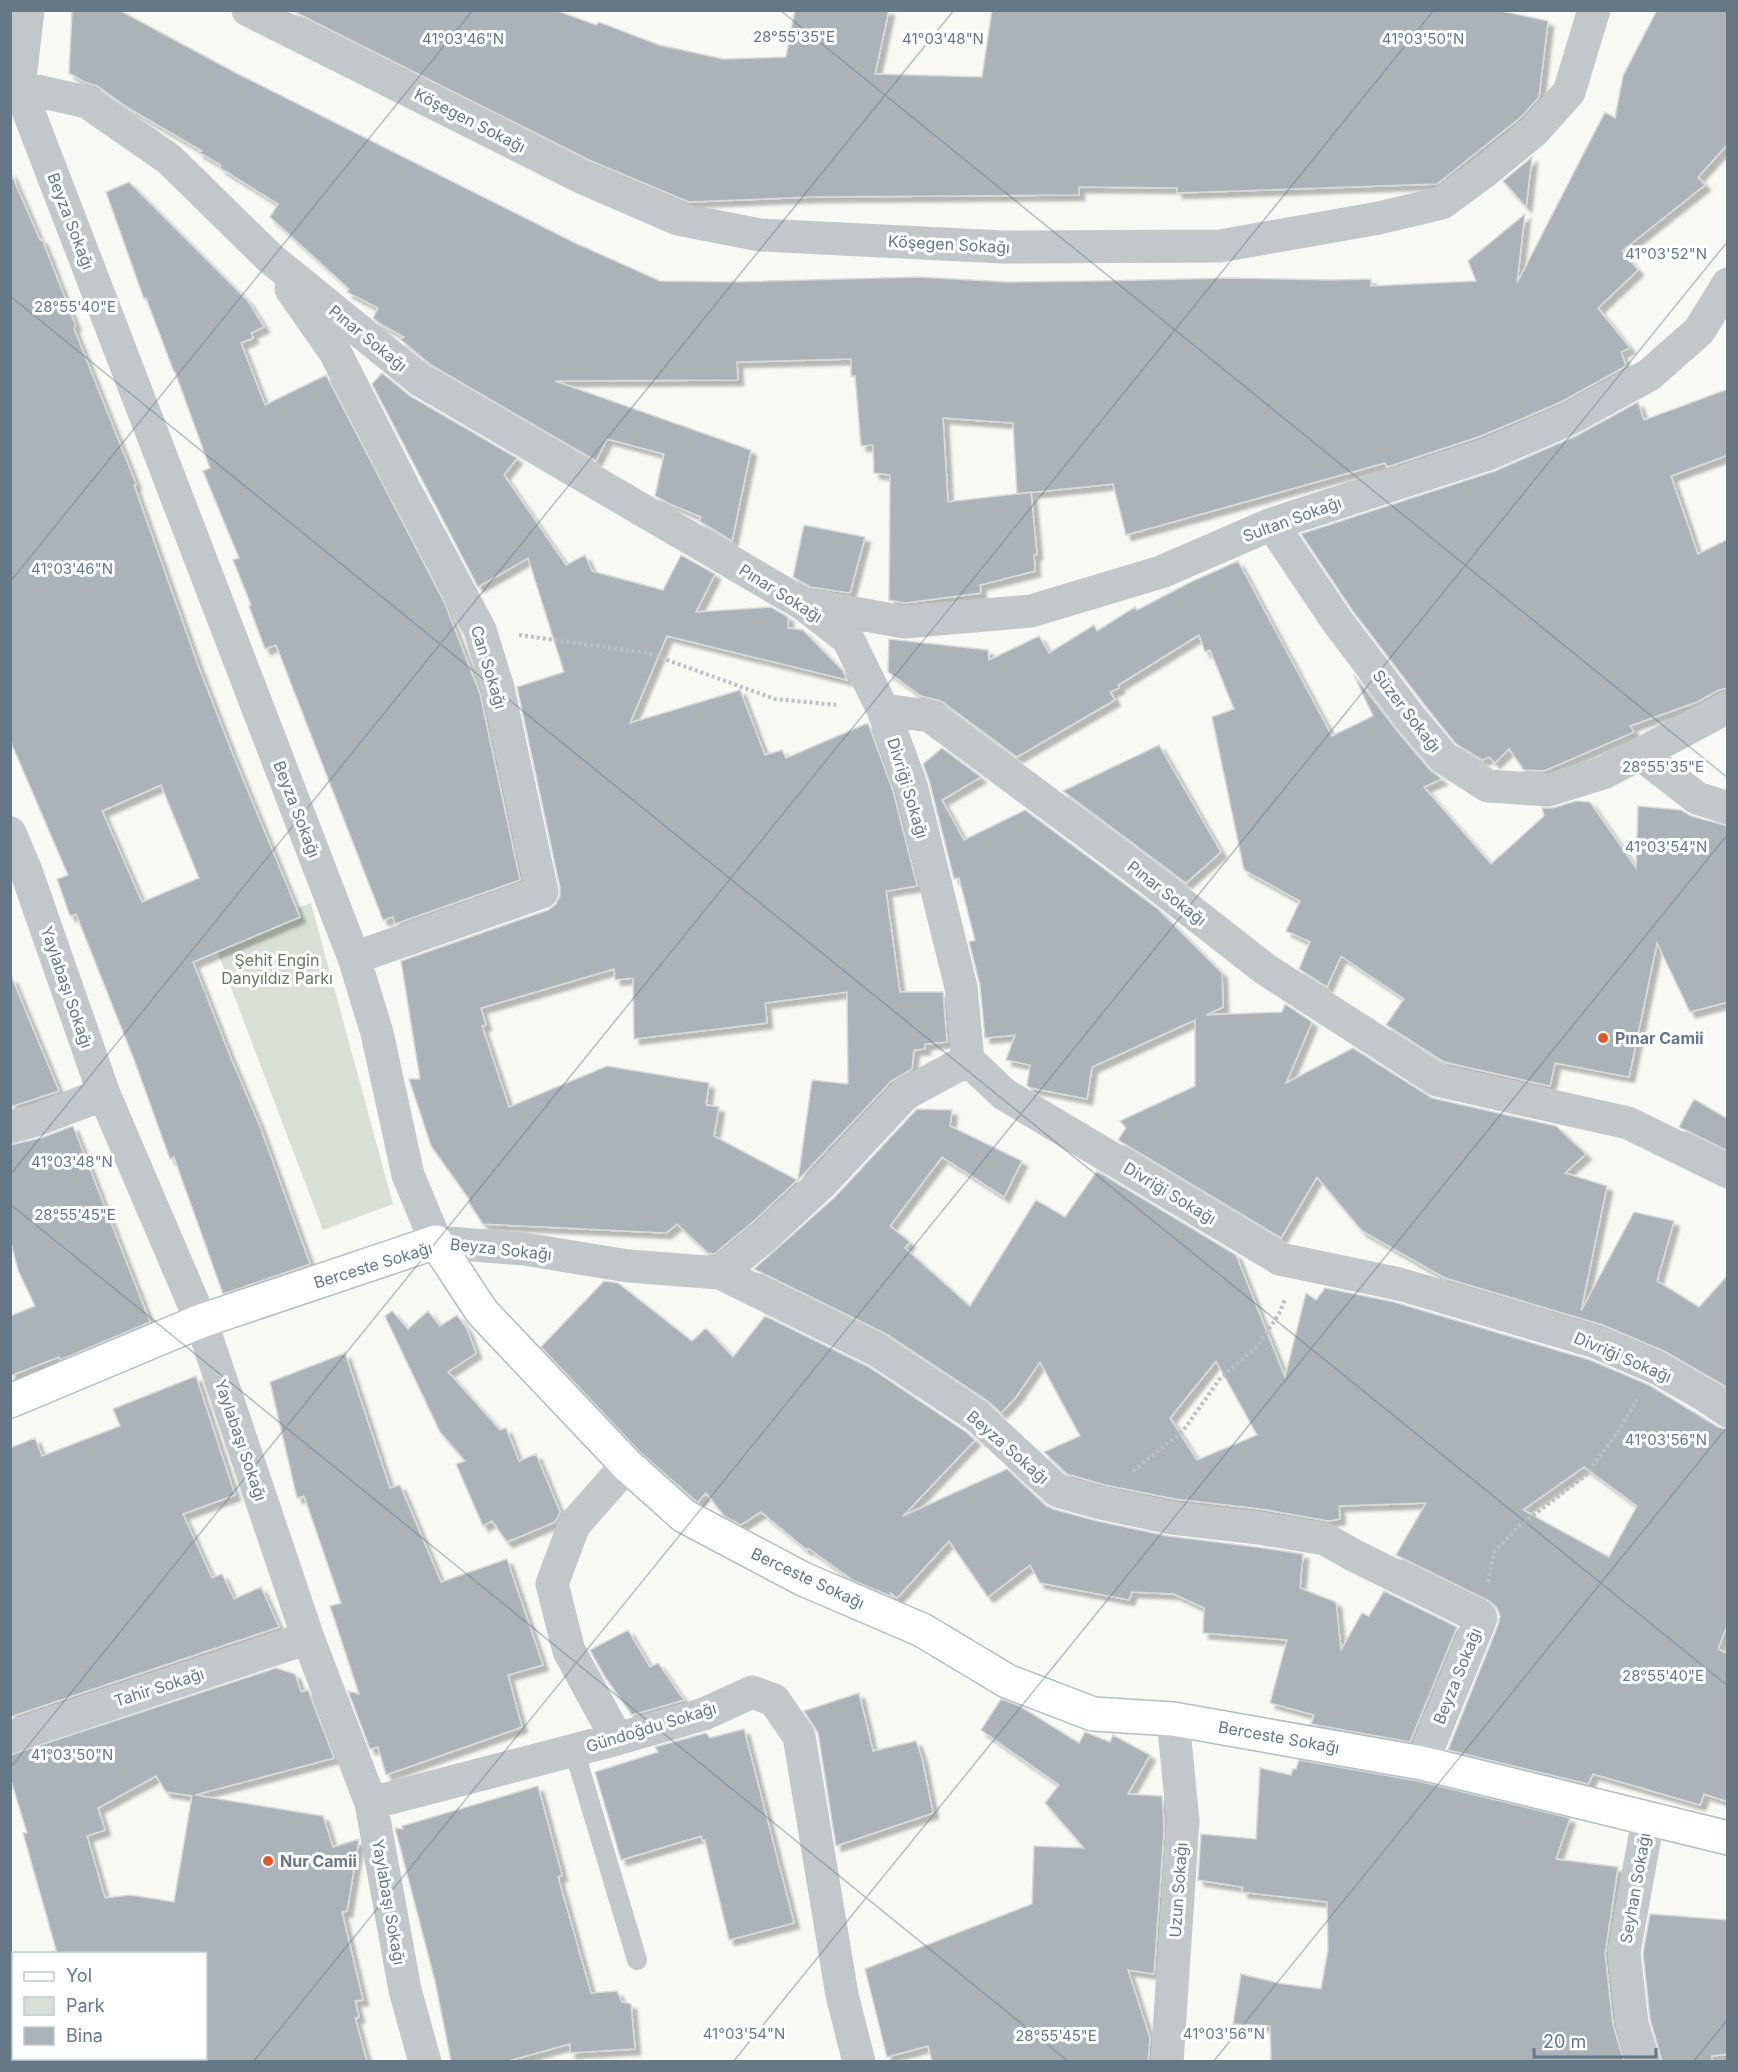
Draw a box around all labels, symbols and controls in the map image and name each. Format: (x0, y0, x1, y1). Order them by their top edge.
text: 28°55'35"E (753, 27, 835, 46)
text: 41°03'46"N (422, 29, 504, 48)
text: 41°03'48"N (902, 29, 984, 48)
text: 41°03'50"N (1382, 29, 1464, 48)
street label: Köşegen Sokağı (411, 83, 529, 157)
street label: Beyza Sokağı (43, 170, 99, 272)
street label: Köşegen Sokağı (888, 231, 1010, 257)
text: 41°03'52"N (1625, 244, 1707, 263)
text: 28°55'40"E (34, 297, 116, 316)
street label: Pınar Sokağı (325, 301, 411, 375)
street label: Sultan Sokağı (1240, 492, 1344, 546)
text: 41°03'46"N (31, 559, 113, 578)
street label: Pınar Sokağı (736, 560, 826, 626)
street label: Can Sokağı (467, 623, 511, 711)
street label: Süzer Sokağı (1368, 666, 1446, 756)
street label: Divriği Sokağı (883, 735, 933, 841)
text: 28°55'35"E (1622, 757, 1704, 776)
street label: Beyza Sokağı (269, 758, 325, 860)
text: 41°03'54"N (1625, 837, 1707, 856)
street label: Pınar Sokağı (1124, 856, 1210, 930)
street label: Yaylabaşı Sokağı (37, 923, 97, 1051)
park label: Şehit Engin Danyıldız Parkı (221, 950, 333, 988)
place label: Pınar Camii (1615, 1028, 1704, 1048)
marker: Pınar Camii (1596, 1031, 1610, 1045)
text: 41°03'48"N (31, 1152, 113, 1171)
street label: Divriği Sokağı (1120, 1158, 1220, 1228)
text: 28°55'45"E (34, 1205, 116, 1224)
street label: Beyza Sokağı (449, 1234, 553, 1264)
street label: Berceste Sokağı (311, 1238, 435, 1292)
street label: Divriği Sokağı (1571, 1327, 1675, 1387)
street label: Yaylabaşı Sokağı (211, 1376, 271, 1504)
street label: Beyza Sokağı (963, 1406, 1053, 1488)
text: 41°03'56"N (1625, 1430, 1707, 1449)
street label: Berceste Sokağı (748, 1543, 868, 1613)
street label: Beyza Sokağı (1429, 1625, 1485, 1727)
street label: Tahir Sokağı (112, 1663, 206, 1711)
text: 28°55'40"E (1622, 1666, 1704, 1685)
street label: Gündoğdu Sokağı (583, 1698, 719, 1756)
street label: Berceste Sokağı (1217, 1716, 1341, 1758)
text: 41°03'50"N (31, 1745, 113, 1764)
street label: Seyhan Sokağı (1615, 1831, 1655, 1945)
street label: Yaylabaşı Sokağı (368, 1837, 410, 1967)
street label: Uzun Sokağı (1165, 1842, 1191, 1938)
place label: Nur Camii (280, 1851, 357, 1871)
marker: Nur Camii (261, 1854, 275, 1868)
legend (12, 1952, 207, 2060)
text: Yol (66, 1965, 92, 1986)
text: Park (66, 1995, 105, 2016)
scale bar (1534, 2021, 1656, 2059)
text: 41°03'54"N (703, 2024, 785, 2043)
text: 41°03'56"N (1183, 2024, 1265, 2043)
text: Bina (66, 2025, 103, 2046)
text: 28°55'45"E (1015, 2026, 1097, 2045)
text: 20 m (1543, 2031, 1586, 2052)

